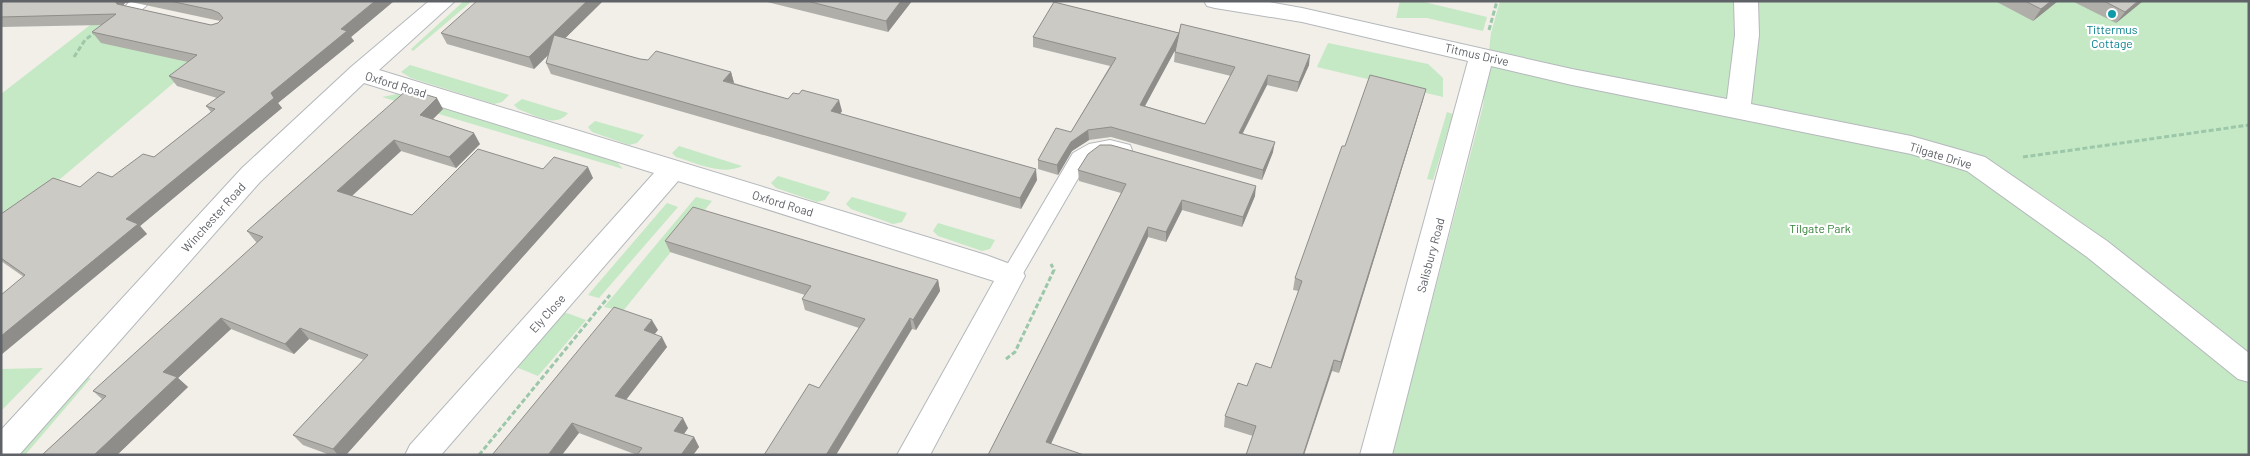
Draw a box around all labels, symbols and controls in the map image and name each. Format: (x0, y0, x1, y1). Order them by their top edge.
marker: Tittermus Cottage (2106, 8, 2118, 20)
place label: Tittermus Cottage (2086, 22, 2138, 50)
street label: Titmus Drive (1444, 40, 1510, 68)
street label: Oxford Road (364, 68, 428, 100)
street label: Tilgate Drive (1908, 139, 1974, 171)
street label: Winchester Road (178, 179, 248, 255)
street label: Oxford Road (751, 187, 815, 219)
street label: Salisbury Road (1413, 216, 1447, 294)
park label: Tilgate Park (1789, 221, 1851, 235)
street label: Ely Close (526, 291, 568, 335)

